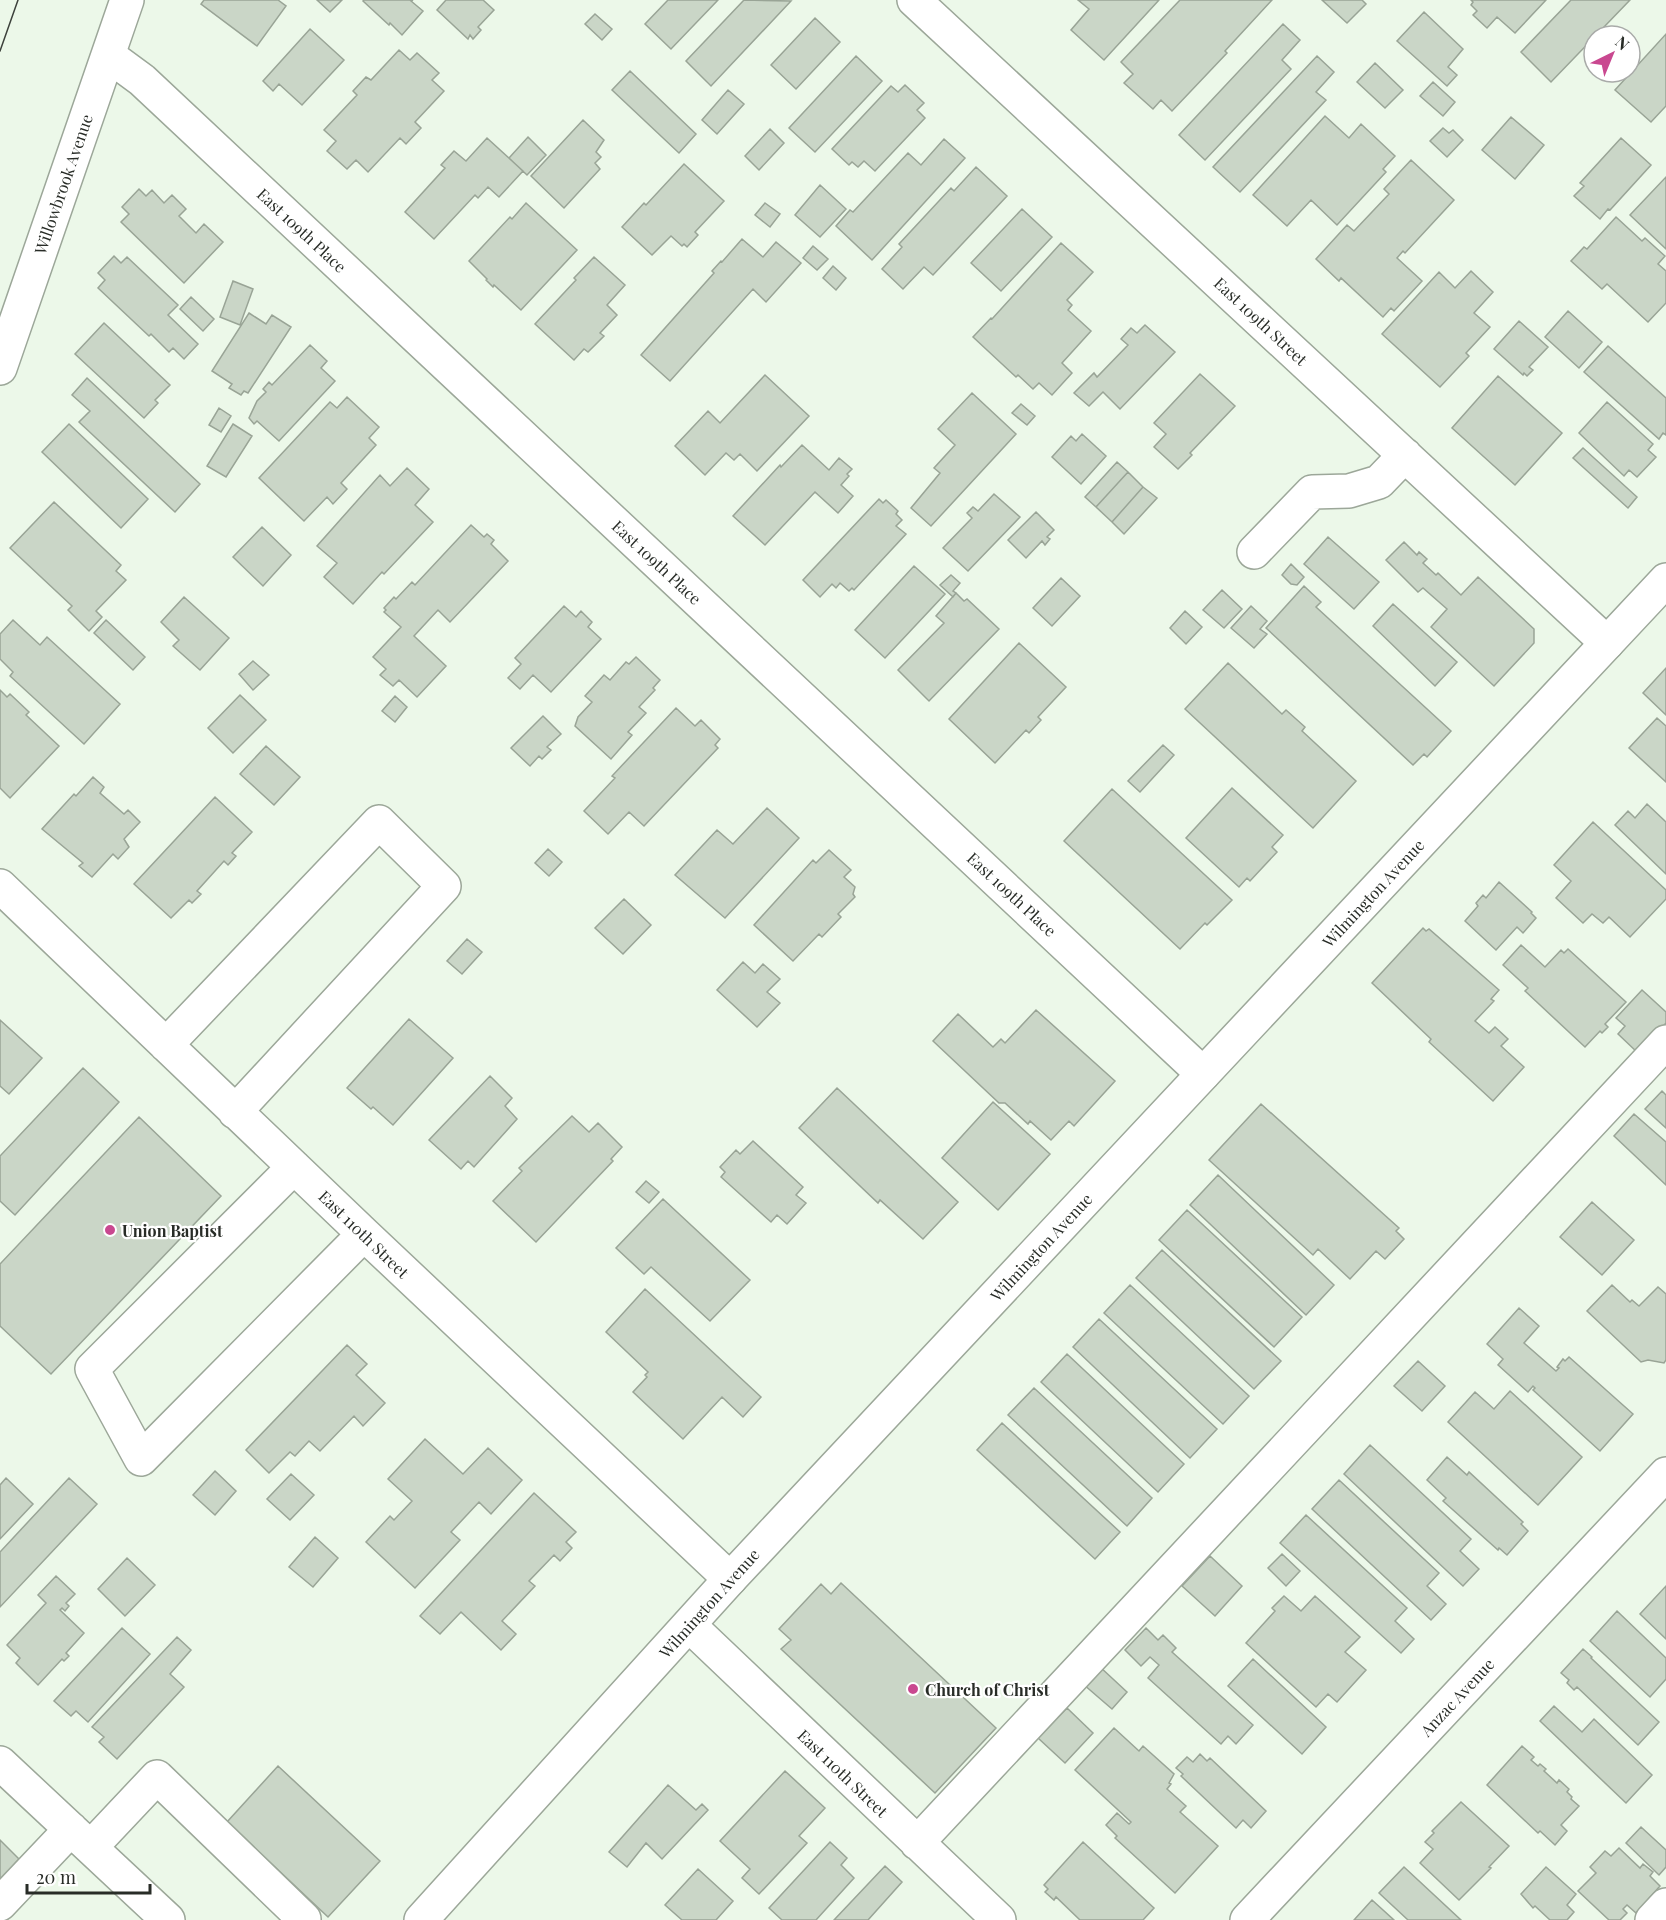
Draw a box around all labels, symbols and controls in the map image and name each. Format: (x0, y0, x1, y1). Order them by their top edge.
north arrow (1582, 24, 1642, 84)
text: N (1611, 31, 1634, 55)
street label: Willowbrook Avenue (29, 111, 97, 258)
street label: East 109th Place (253, 183, 351, 277)
street label: East 109th Street (1210, 272, 1312, 370)
street label: East 109th Place (608, 515, 706, 609)
street label: Wilmington Avenue (1317, 835, 1429, 952)
street label: East 109th Place (963, 847, 1061, 941)
street label: East 110th Street (314, 1186, 414, 1283)
street label: Wilmington Avenue (985, 1189, 1097, 1306)
place label: Union Baptist (122, 1220, 223, 1241)
marker: Union Baptist (103, 1223, 117, 1237)
street label: Wilmington Avenue (654, 1544, 764, 1663)
street label: Anzac Avenue (1415, 1654, 1499, 1741)
place label: Church of Christ (925, 1679, 1050, 1700)
marker: Church of Christ (906, 1682, 920, 1696)
street label: East 110th Street (793, 1725, 893, 1822)
scale bar (27, 1857, 150, 1895)
text: 20 m (36, 1865, 76, 1889)

